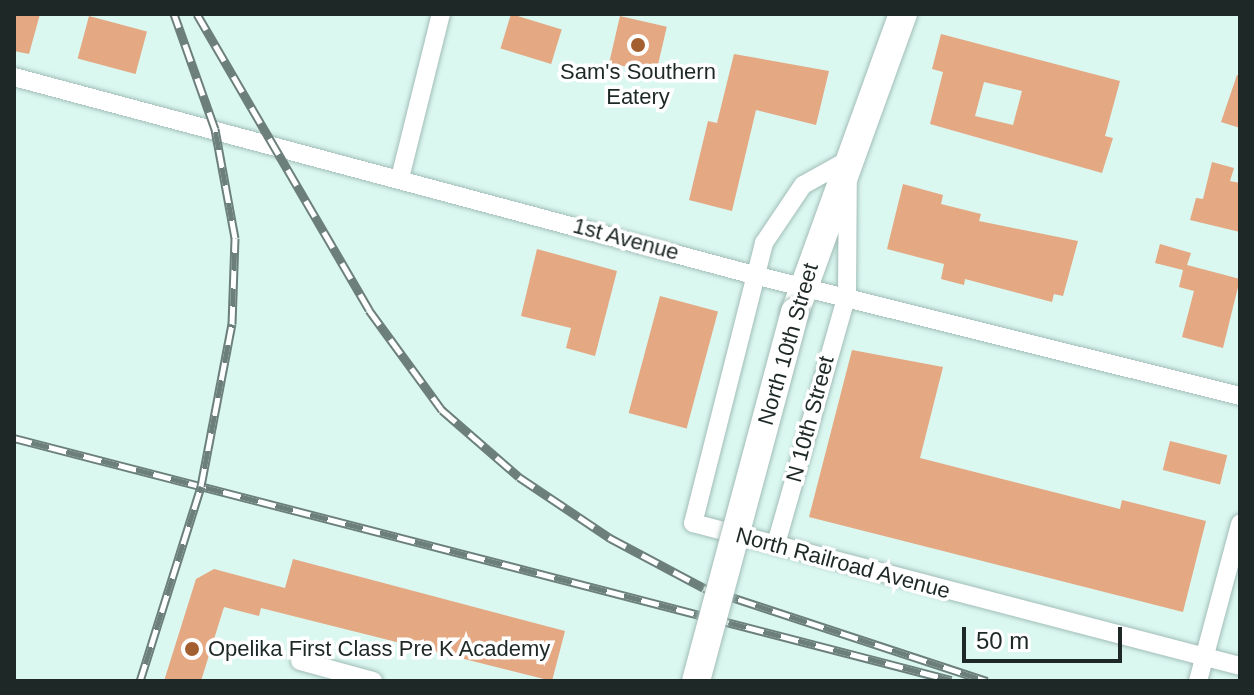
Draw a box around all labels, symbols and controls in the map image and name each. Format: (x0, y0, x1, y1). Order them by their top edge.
marker: Sam's Southern Eatery (629, 36, 647, 54)
place label: Sam's Southern Eatery (560, 58, 716, 110)
street label: 1st Avenue (570, 212, 682, 266)
street label: North 10th Street (752, 260, 824, 428)
street label: N 10th Street (780, 353, 840, 485)
street label: North Railroad Avenue (732, 521, 954, 605)
scale bar (966, 611, 1126, 661)
text: 50 m (976, 627, 1029, 654)
place label: Opelika First Class Pre K Academy (208, 636, 552, 662)
marker: Opelika First Class Pre K Academy (183, 640, 201, 658)

